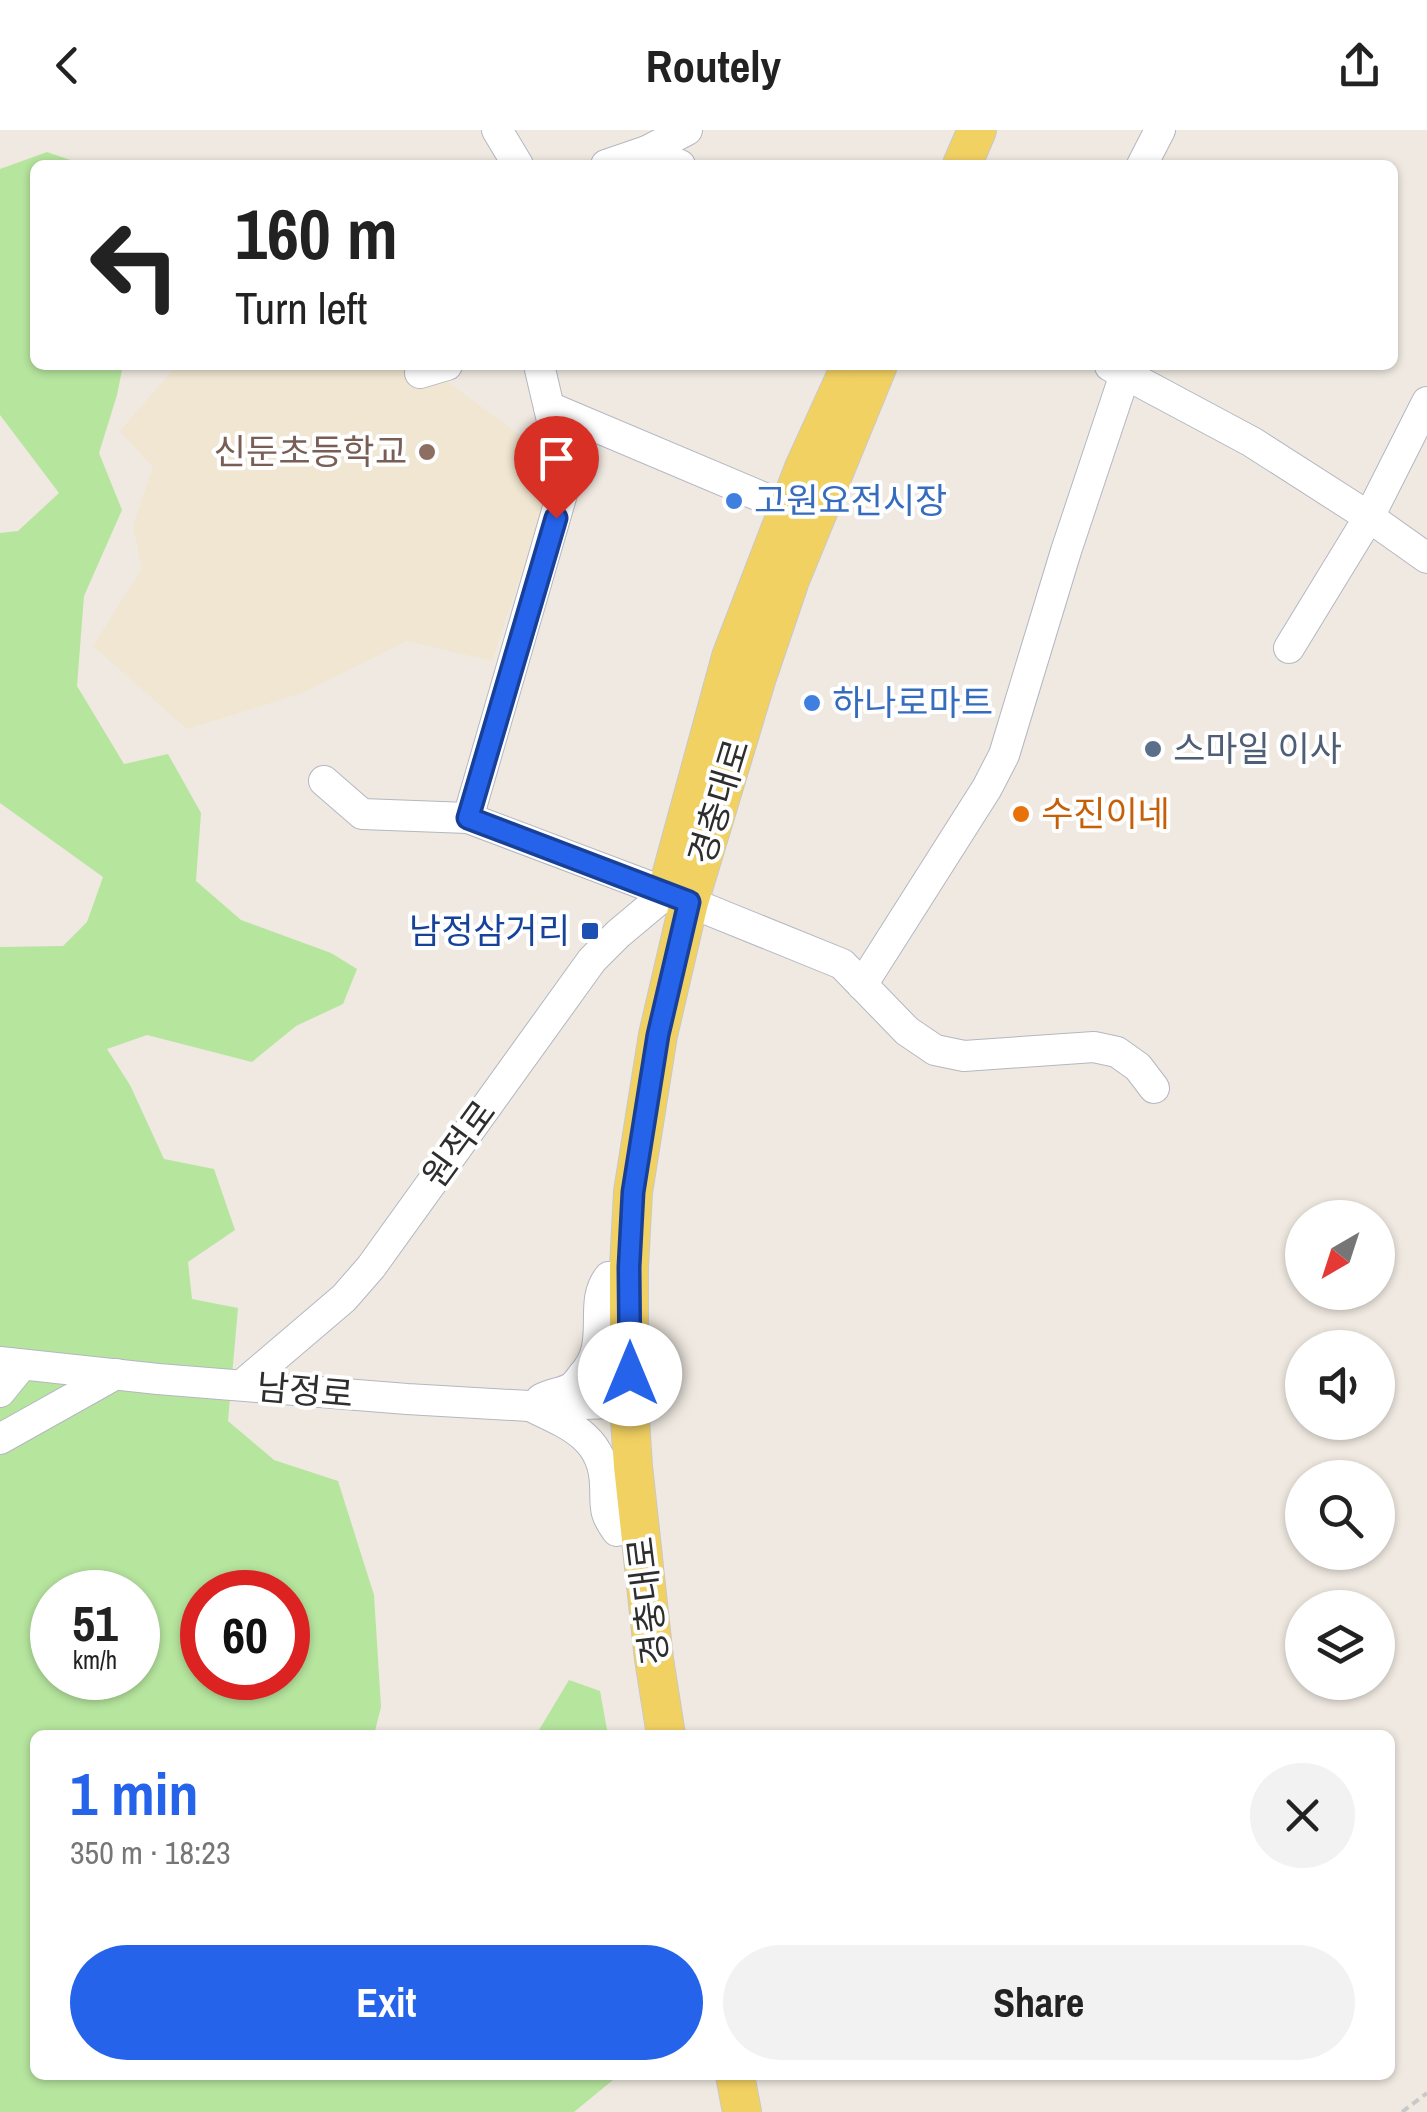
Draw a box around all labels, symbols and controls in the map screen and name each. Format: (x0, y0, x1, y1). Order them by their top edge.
text: Routely (646, 35, 781, 96)
icon: back (40, 38, 95, 93)
icon: share (1332, 38, 1387, 93)
text: 160 m (235, 187, 398, 281)
icon: left (70, 200, 200, 330)
text: Turn left (235, 277, 367, 338)
pin (514, 416, 599, 519)
place label: 신둔초등학교 (214, 428, 407, 475)
icon: arrive (529, 431, 584, 486)
marker: 신둔초등학교 (416, 441, 438, 463)
place label: 고원요전시장 (754, 477, 947, 524)
marker: 고원요전시장 (723, 490, 745, 512)
place label: 하나로마트 (832, 679, 993, 726)
marker: 하나로마트 (801, 692, 823, 714)
place label: 스마일 이사 (1173, 725, 1342, 772)
street label: 경충대로 (677, 733, 760, 870)
marker: 스마일 이사 (1142, 738, 1164, 760)
place label: 수진이네 (1041, 790, 1170, 837)
marker: 수진이네 (1010, 803, 1032, 825)
place label: 남정삼거리 (409, 907, 570, 954)
marker: 남정삼거리 (579, 920, 601, 942)
street label: 원적로 (411, 1091, 506, 1197)
north arrow (1285, 1200, 1395, 1310)
map controls (1285, 1200, 1395, 1700)
position arrow (578, 1322, 682, 1426)
button: sound (1285, 1330, 1395, 1440)
street label: 남정로 (255, 1363, 355, 1418)
button: search (1285, 1460, 1395, 1570)
street label: 경충대로 (616, 1534, 679, 1668)
speed limit sign: 60 (180, 1570, 310, 1700)
text: 51 (72, 1589, 118, 1657)
button: layers (1285, 1590, 1395, 1700)
text: km/h (73, 1643, 117, 1677)
text: 1 min (70, 1753, 199, 1834)
button: close (1250, 1763, 1355, 1868)
text: 350 m · 18:23 (70, 1831, 230, 1874)
button: Exit (70, 1945, 703, 2060)
button: Share (723, 1945, 1355, 2060)

